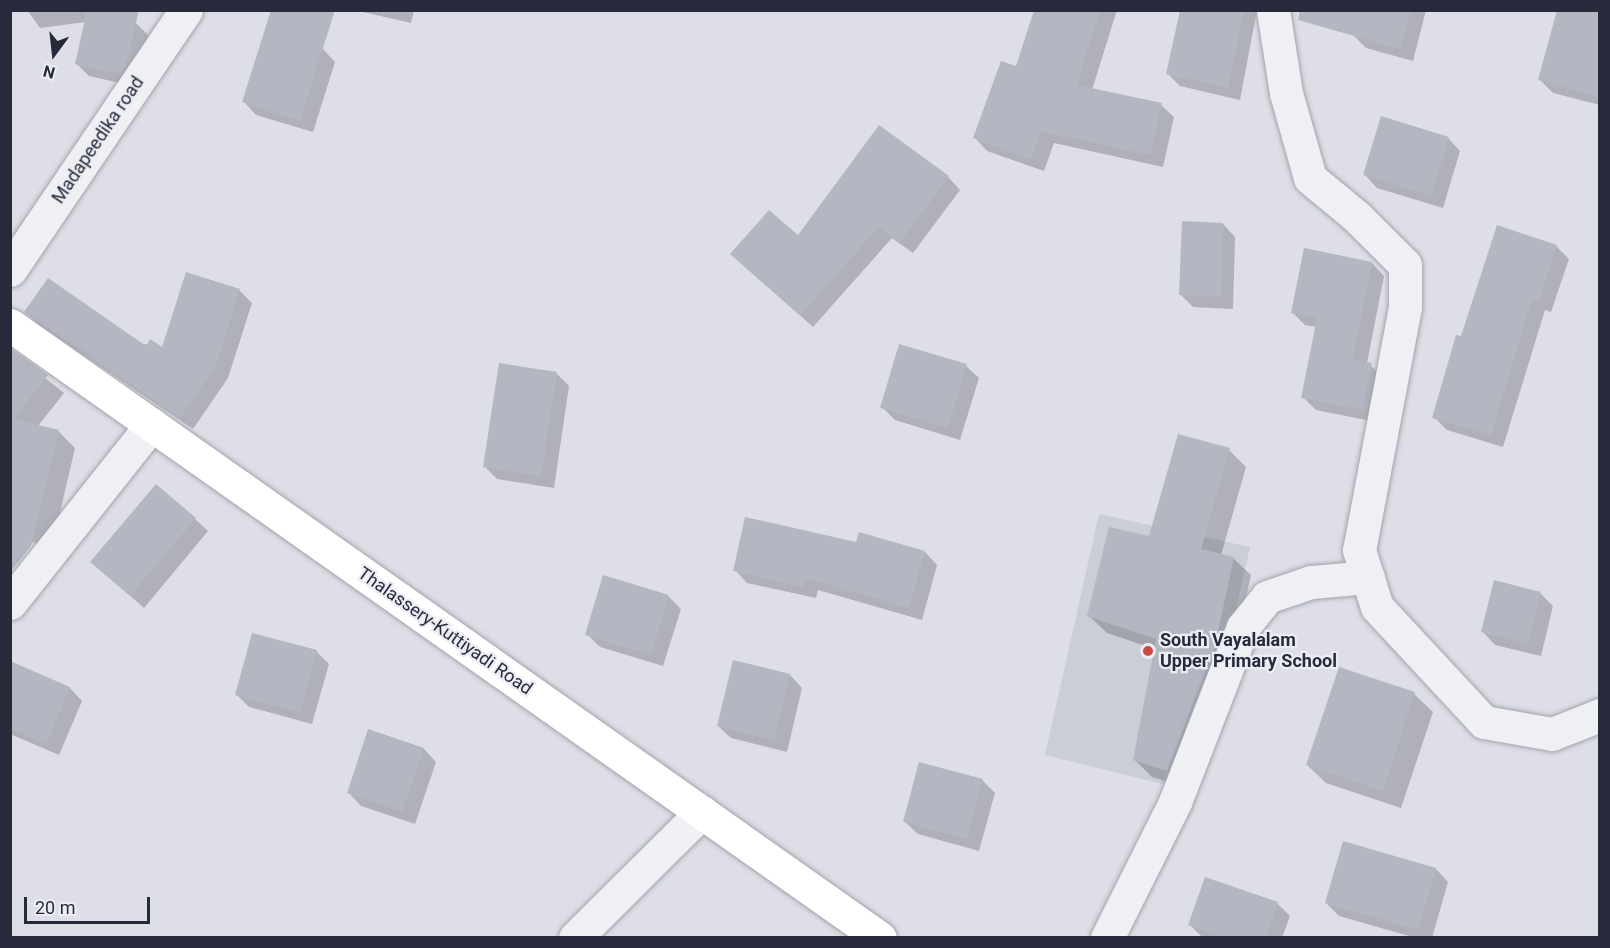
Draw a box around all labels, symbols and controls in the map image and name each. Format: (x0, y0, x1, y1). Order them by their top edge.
north arrow (24, 24, 84, 84)
text: N (41, 61, 57, 83)
street label: Madapeedika road (47, 72, 149, 208)
street label: Thalassery-Kuttiyadi Road (354, 562, 536, 700)
place label: South Vayalalam Upper Primary School (1160, 630, 1337, 672)
marker: South Vayalalam Upper Primary School (1141, 644, 1155, 658)
scale bar (27, 885, 153, 923)
text: 20 m (35, 897, 75, 918)

